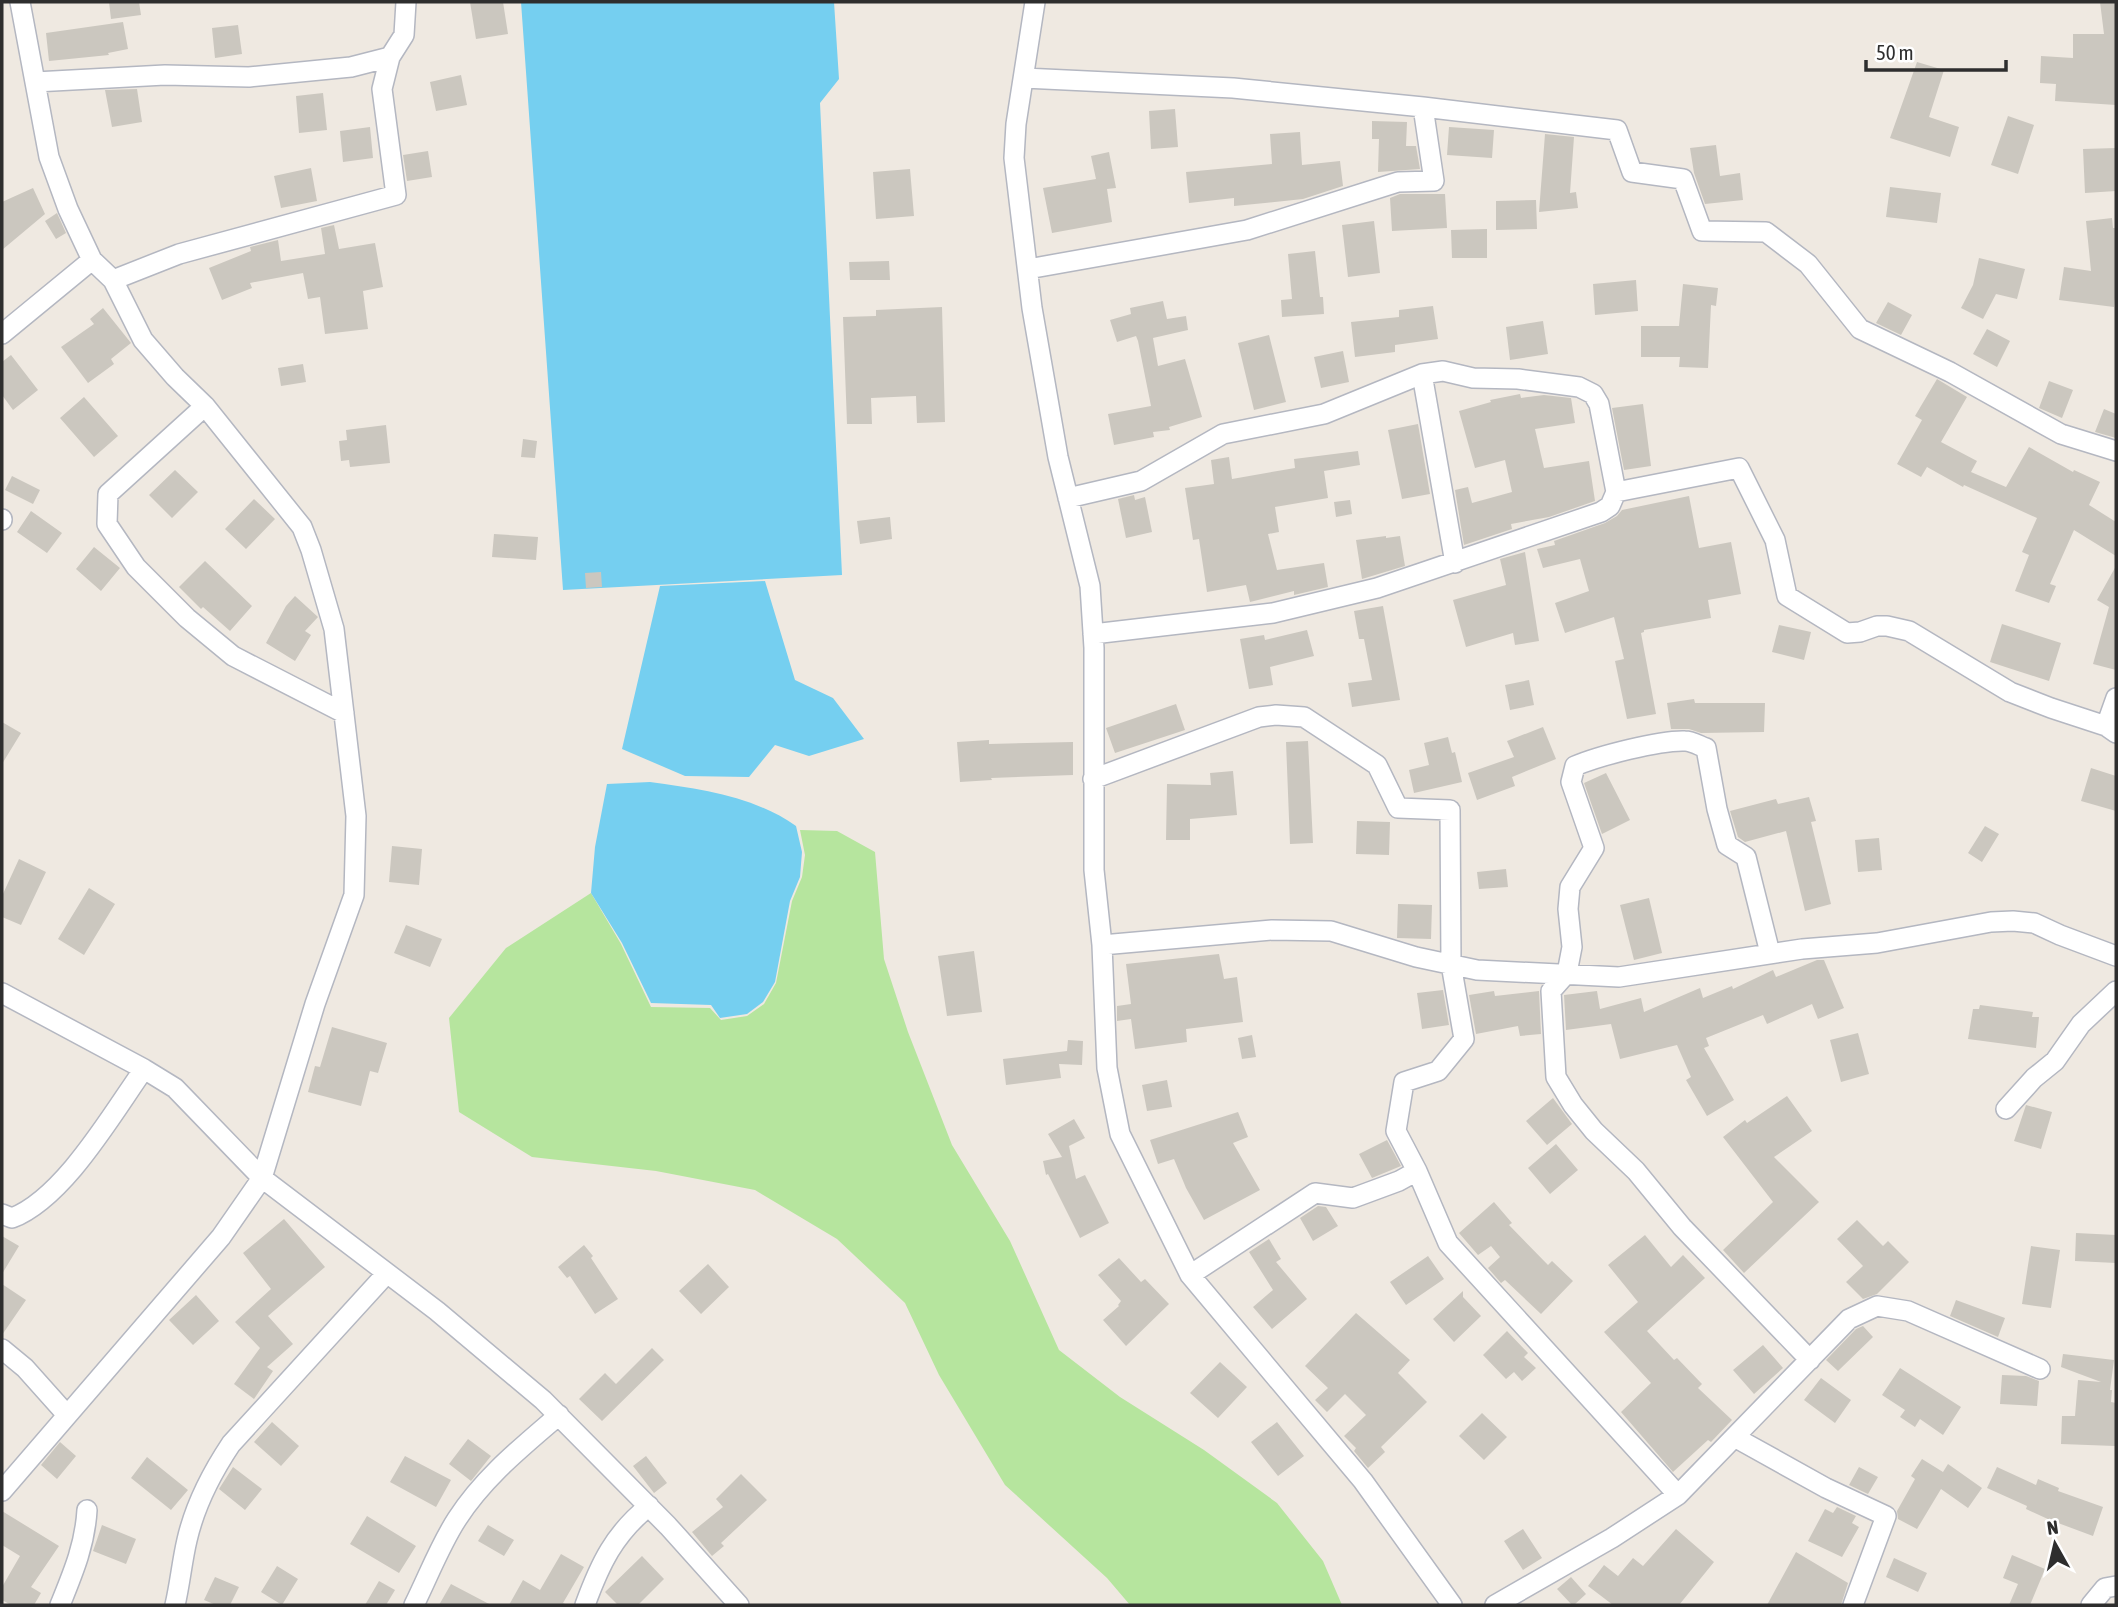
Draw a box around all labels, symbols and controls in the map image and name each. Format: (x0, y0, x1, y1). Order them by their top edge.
scale bar (1866, 28, 2006, 72)
text: 50 m (1876, 40, 1914, 64)
north arrow (2020, 1509, 2090, 1579)
text: N (2046, 1515, 2060, 1539)

